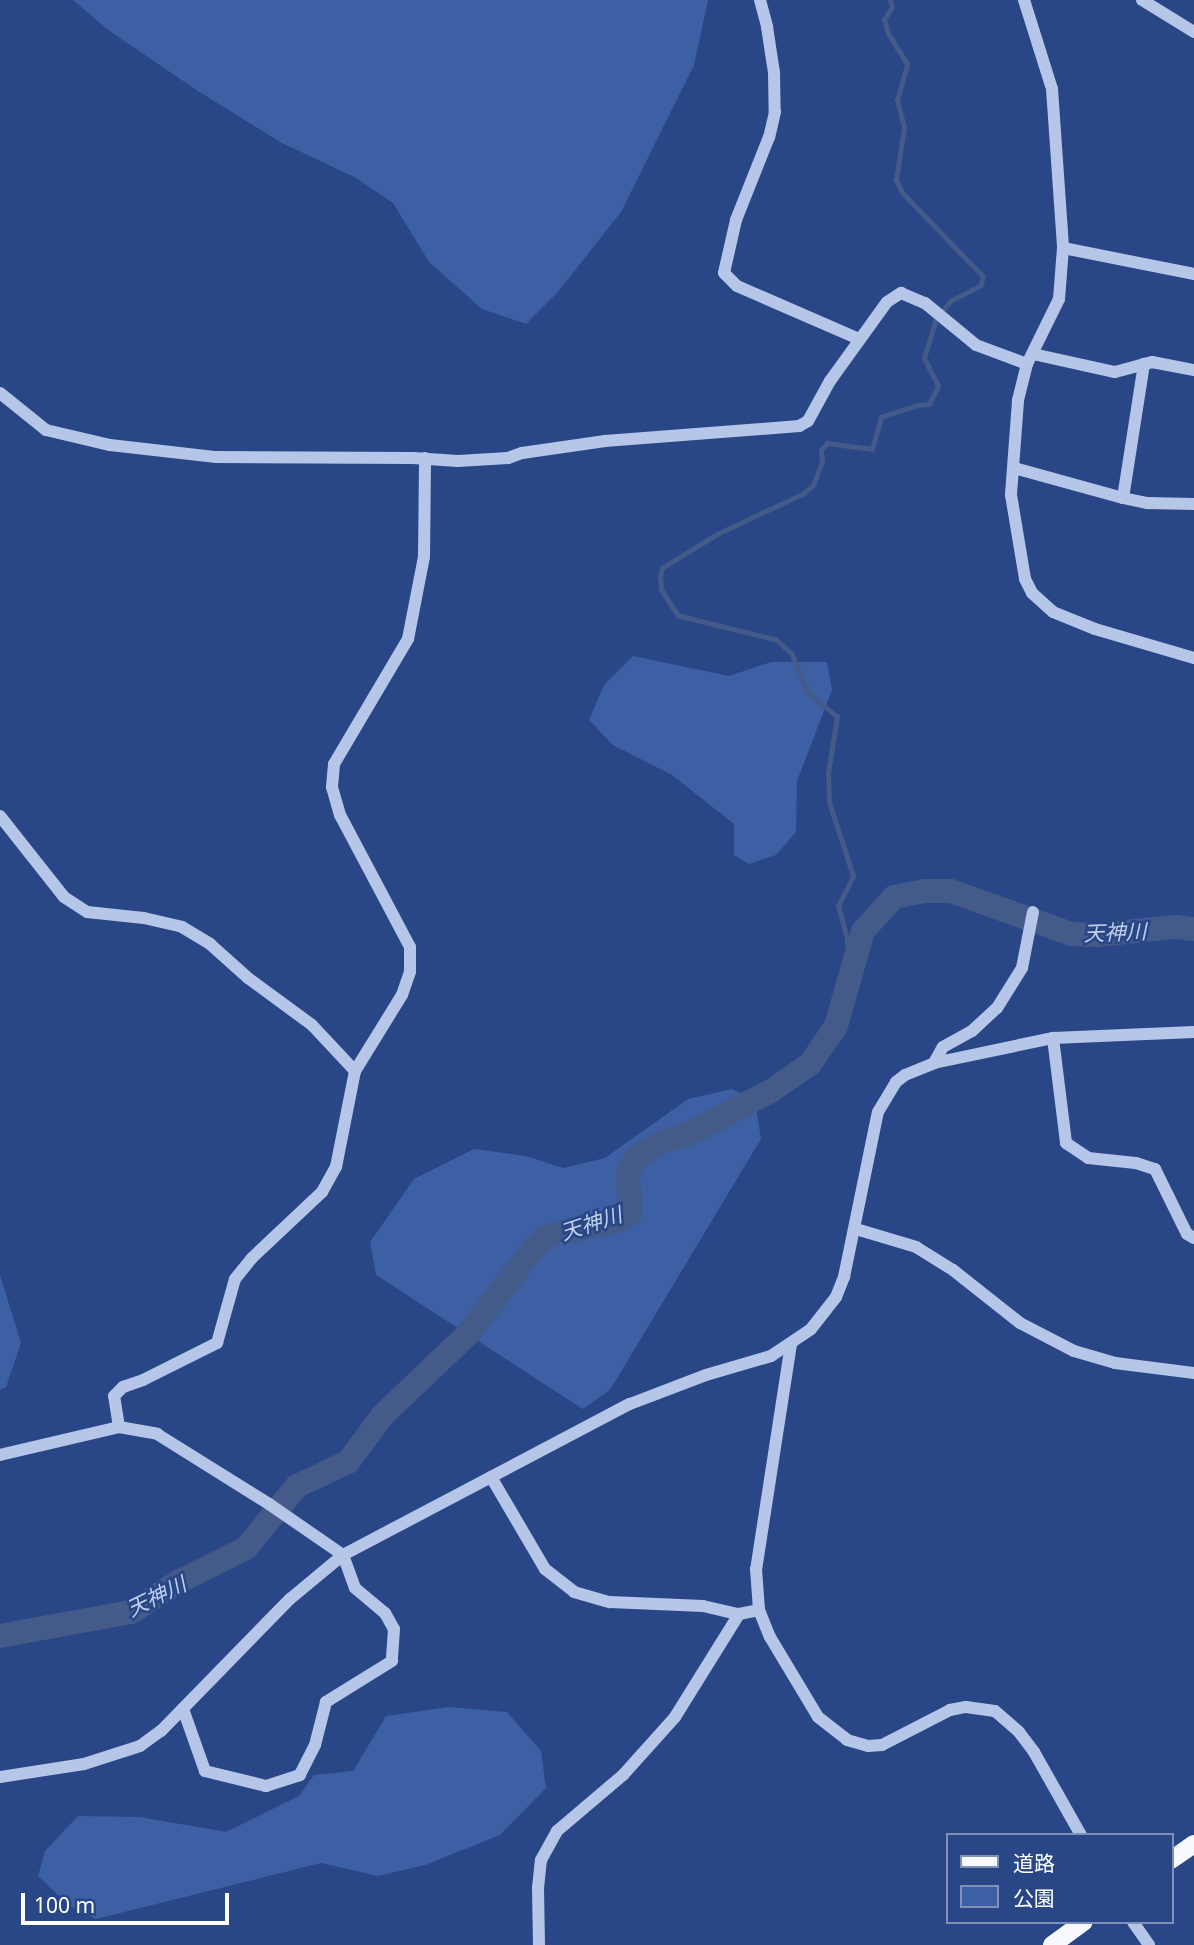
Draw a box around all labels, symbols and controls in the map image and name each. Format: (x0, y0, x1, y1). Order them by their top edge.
water label: 天神川 (1083, 918, 1147, 946)
water label: 天神川 (557, 1201, 625, 1245)
water label: 天神川 (122, 1571, 190, 1621)
legend (946, 1833, 1173, 1924)
text: 道路 (1013, 1849, 1055, 1877)
scale bar (24, 1878, 233, 1922)
text: 公園 (1013, 1884, 1055, 1912)
text: 100 m (34, 1891, 95, 1919)

